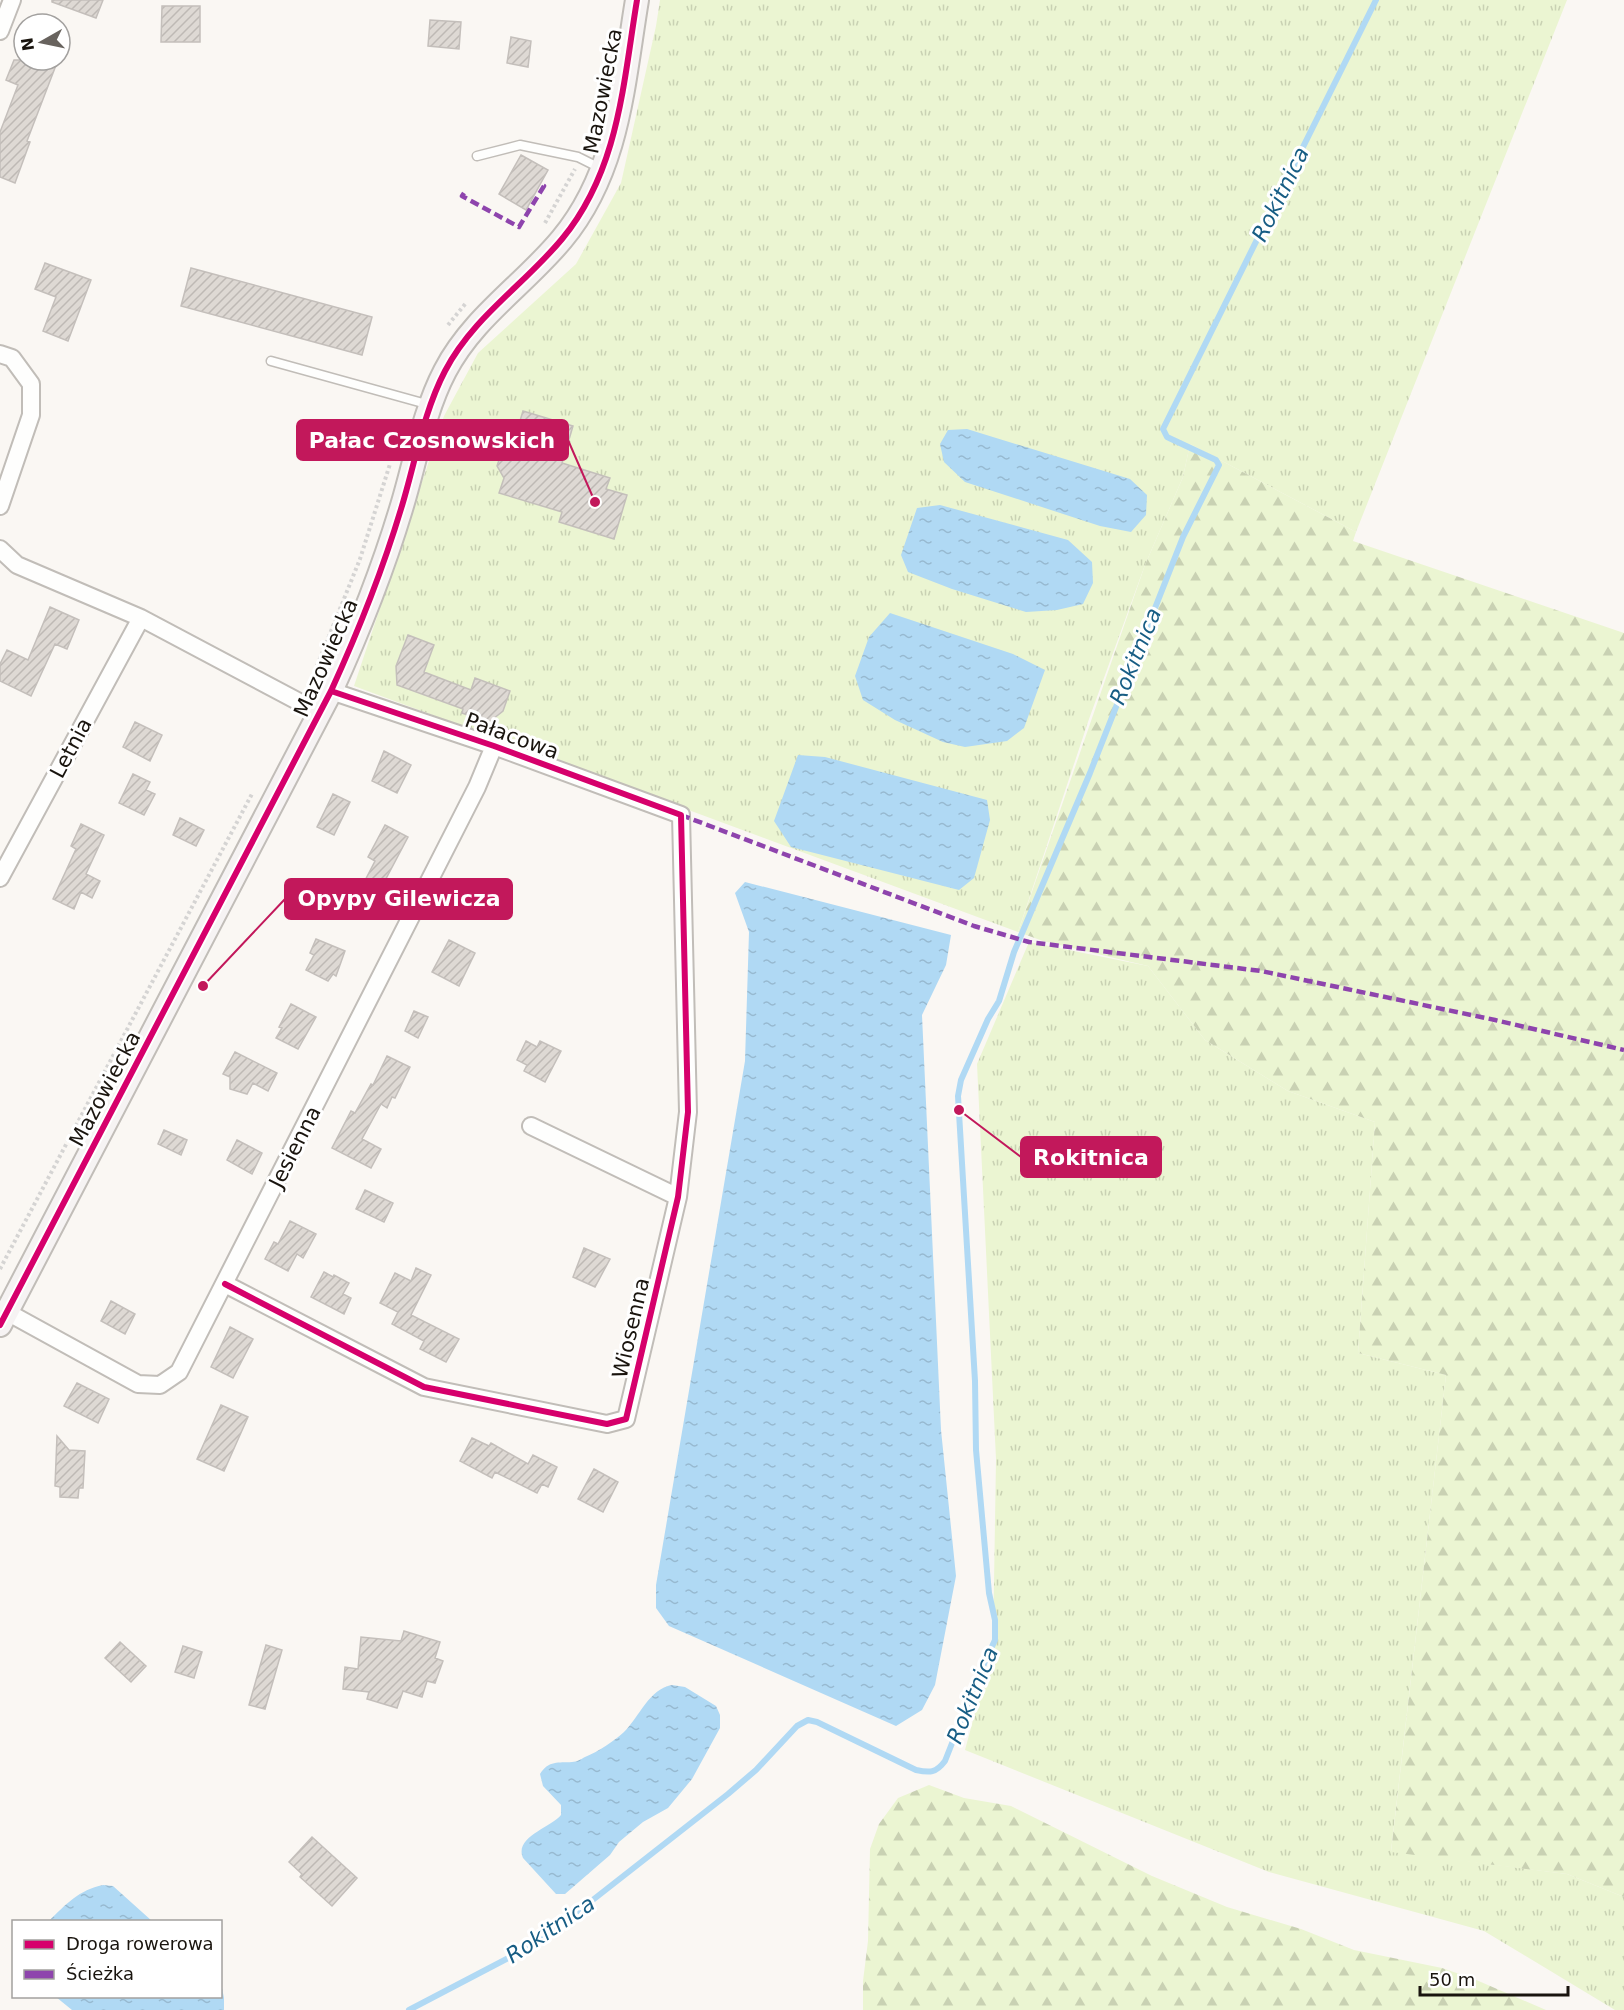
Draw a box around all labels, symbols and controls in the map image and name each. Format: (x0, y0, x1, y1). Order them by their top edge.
north arrow (12, 12, 72, 72)
street label: Mazowiecka (579, 26, 627, 156)
text: N (17, 36, 38, 52)
water label: Rokitnica (1247, 143, 1314, 245)
callout: Pałac Czosnowskich (297, 420, 568, 460)
text: Pałac Czosnowskich (309, 428, 555, 453)
street label: Mazowiecka (289, 595, 363, 721)
water label: Rokitnica (1105, 604, 1166, 708)
street label: Pałacowa (462, 708, 562, 764)
street label: Letnia (45, 714, 97, 782)
callout: Opypy Gilewicza (285, 879, 512, 919)
text: Opypy Gilewicza (297, 886, 501, 911)
street label: Mazowiecka (65, 1027, 145, 1151)
street label: Jesienna (263, 1102, 326, 1194)
callout: Rokitnica (1021, 1137, 1161, 1177)
text: Rokitnica (1033, 1145, 1149, 1170)
street label: Wiosenna (608, 1275, 654, 1381)
water label: Rokitnica (942, 1643, 1003, 1747)
water label: Rokitnica (501, 1891, 599, 1968)
legend (12, 1920, 222, 1998)
text: Droga rowerowa (66, 1933, 214, 1954)
scale bar (1420, 1959, 1568, 1997)
text: Ścieżka (66, 1963, 134, 1984)
text: 50 m (1429, 1969, 1475, 1990)

